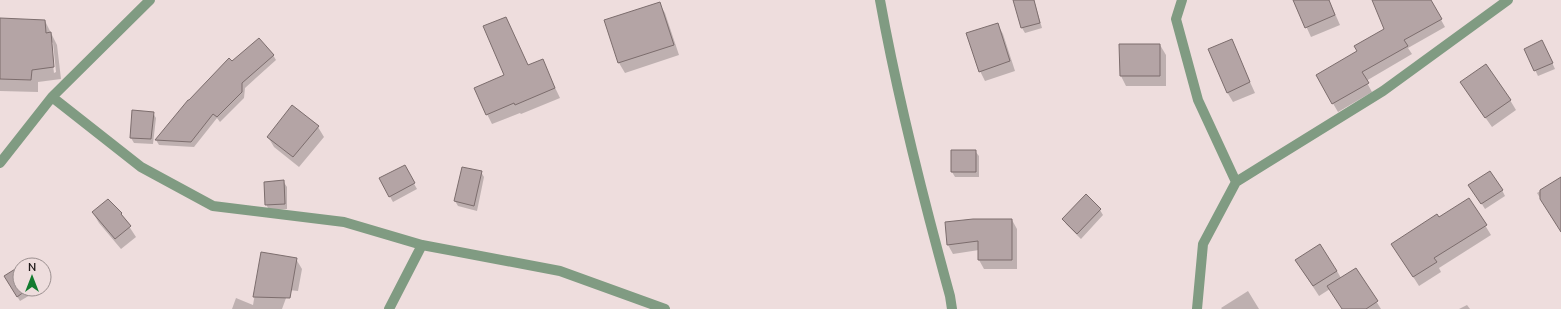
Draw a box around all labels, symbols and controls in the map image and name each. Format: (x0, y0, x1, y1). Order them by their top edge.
north arrow (12, 257, 52, 297)
text: N (28, 260, 36, 275)

